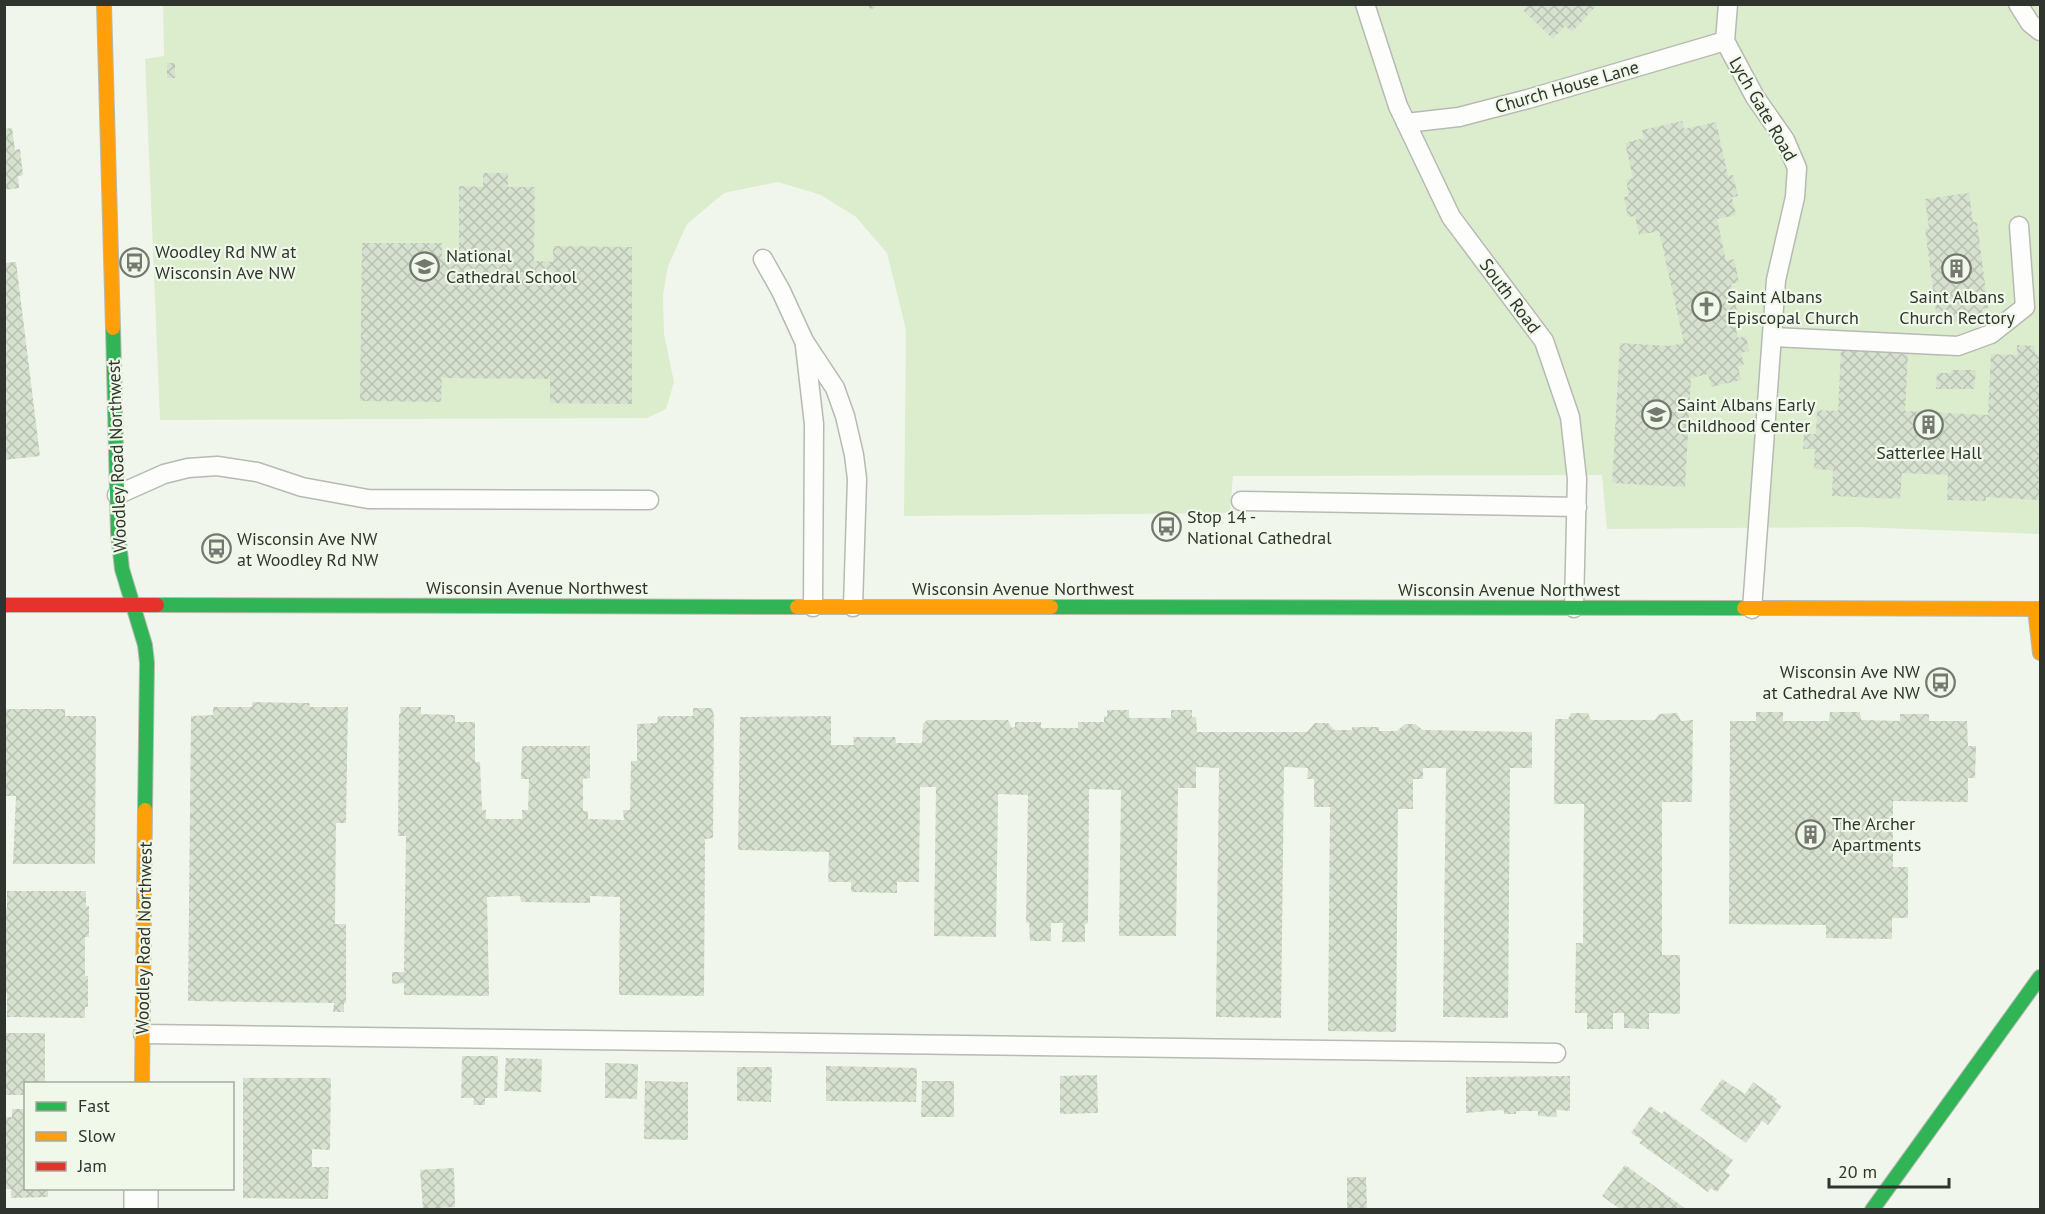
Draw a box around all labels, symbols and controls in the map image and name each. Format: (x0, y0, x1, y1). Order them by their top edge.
street label: Lych Gate Road (1724, 53, 1802, 165)
street label: Church House Lane (1492, 55, 1641, 118)
place label: Woodley Rd NW at Wisconsin Ave NW (155, 240, 296, 284)
place label: National Cathedral School (446, 244, 578, 288)
bus stop icon: Woodley Rd NW at Wisconsin Ave NW (118, 246, 150, 278)
school or university icon: National Cathedral School (409, 250, 441, 282)
building icon: Saint Albans Church Rectory (1941, 252, 1973, 284)
street label: South Road (1475, 254, 1546, 338)
place label: Saint Albans Episcopal Church (1727, 285, 1859, 329)
place label: Saint Albans Church Rectory (1899, 285, 2015, 329)
church icon: Saint Albans Episcopal Church (1690, 291, 1722, 323)
street label: Woodley Road Northwest (102, 359, 131, 553)
place label: Saint Albans Early Childhood Center (1677, 393, 1816, 437)
school or university icon: Saint Albans Early Childhood Center (1640, 399, 1672, 431)
building icon: Satterlee Hall (1913, 408, 1945, 440)
place label: Satterlee Hall (1876, 441, 1982, 464)
place label: Stop 14 - National Cathedral (1187, 505, 1332, 549)
bus stop icon: Stop 14 - National Cathedral (1150, 511, 1182, 543)
place label: Wisconsin Ave NW at Woodley Rd NW (237, 527, 378, 571)
bus stop icon: Wisconsin Ave NW at Woodley Rd NW (200, 533, 232, 565)
street label: Wisconsin Avenue Northwest (426, 576, 648, 599)
street label: Wisconsin Avenue Northwest (912, 577, 1134, 600)
street label: Wisconsin Avenue Northwest (1398, 578, 1620, 601)
place label: Wisconsin Ave NW at Cathedral Ave NW (1763, 660, 1920, 704)
bus stop icon: Wisconsin Ave NW at Cathedral Ave NW (1925, 666, 1957, 698)
place label: The Archer Apartments (1832, 812, 1921, 856)
building icon: The Archer Apartments (1795, 818, 1827, 850)
street label: Woodley Road Northwest (130, 841, 157, 1035)
legend (24, 1082, 234, 1190)
text: Fast (78, 1094, 110, 1117)
text: Slow (78, 1124, 116, 1147)
scale bar (1829, 1151, 1949, 1189)
text: Jam (77, 1154, 107, 1177)
text: 20 m (1838, 1160, 1877, 1183)

